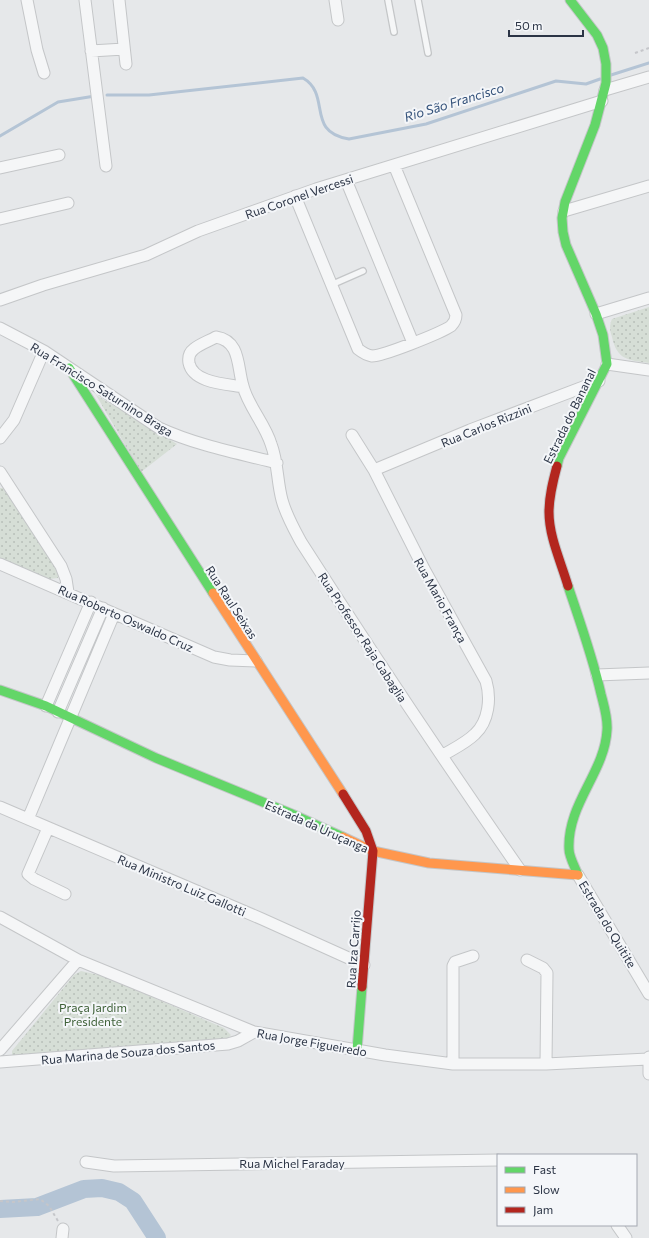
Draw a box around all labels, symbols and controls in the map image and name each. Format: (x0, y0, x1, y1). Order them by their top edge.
scale bar (509, 12, 583, 38)
text: 50 m (515, 18, 543, 32)
water label: Rio São Francisco (402, 79, 506, 125)
street label: Rua Coronel Vercessi (243, 171, 355, 221)
street label: Rua Francisco Saturnino Braga (28, 339, 176, 439)
street label: Estrada do Bananal (540, 366, 598, 466)
street label: Rua Carlos Rizzini (439, 400, 533, 450)
street label: Rua Mario França (412, 555, 470, 645)
street label: Rua Raul Seixas (203, 563, 261, 641)
street label: Rua Professor Raja Gabaglia (316, 570, 410, 704)
street label: Rua Roberto Oswaldo Cruz (56, 582, 196, 654)
street label: Estrada da Uruçanga (263, 797, 371, 855)
street label: Rua Ministro Luiz Gallotti (116, 852, 248, 918)
street label: Estrada do Quitite (576, 878, 640, 970)
street label: Rua Iza Carrijo (343, 909, 363, 989)
park label: Praça Jardim Presidente (59, 1000, 127, 1028)
street label: Rua Jorge Figueiredo (256, 1025, 368, 1060)
street label: Rua Marina de Souza dos Santos (40, 1037, 216, 1067)
legend (497, 1154, 637, 1226)
street label: Rua Michel Faraday (239, 1156, 345, 1170)
text: Fast (533, 1162, 556, 1176)
text: Slow (533, 1182, 560, 1196)
text: Jam (533, 1202, 553, 1217)

